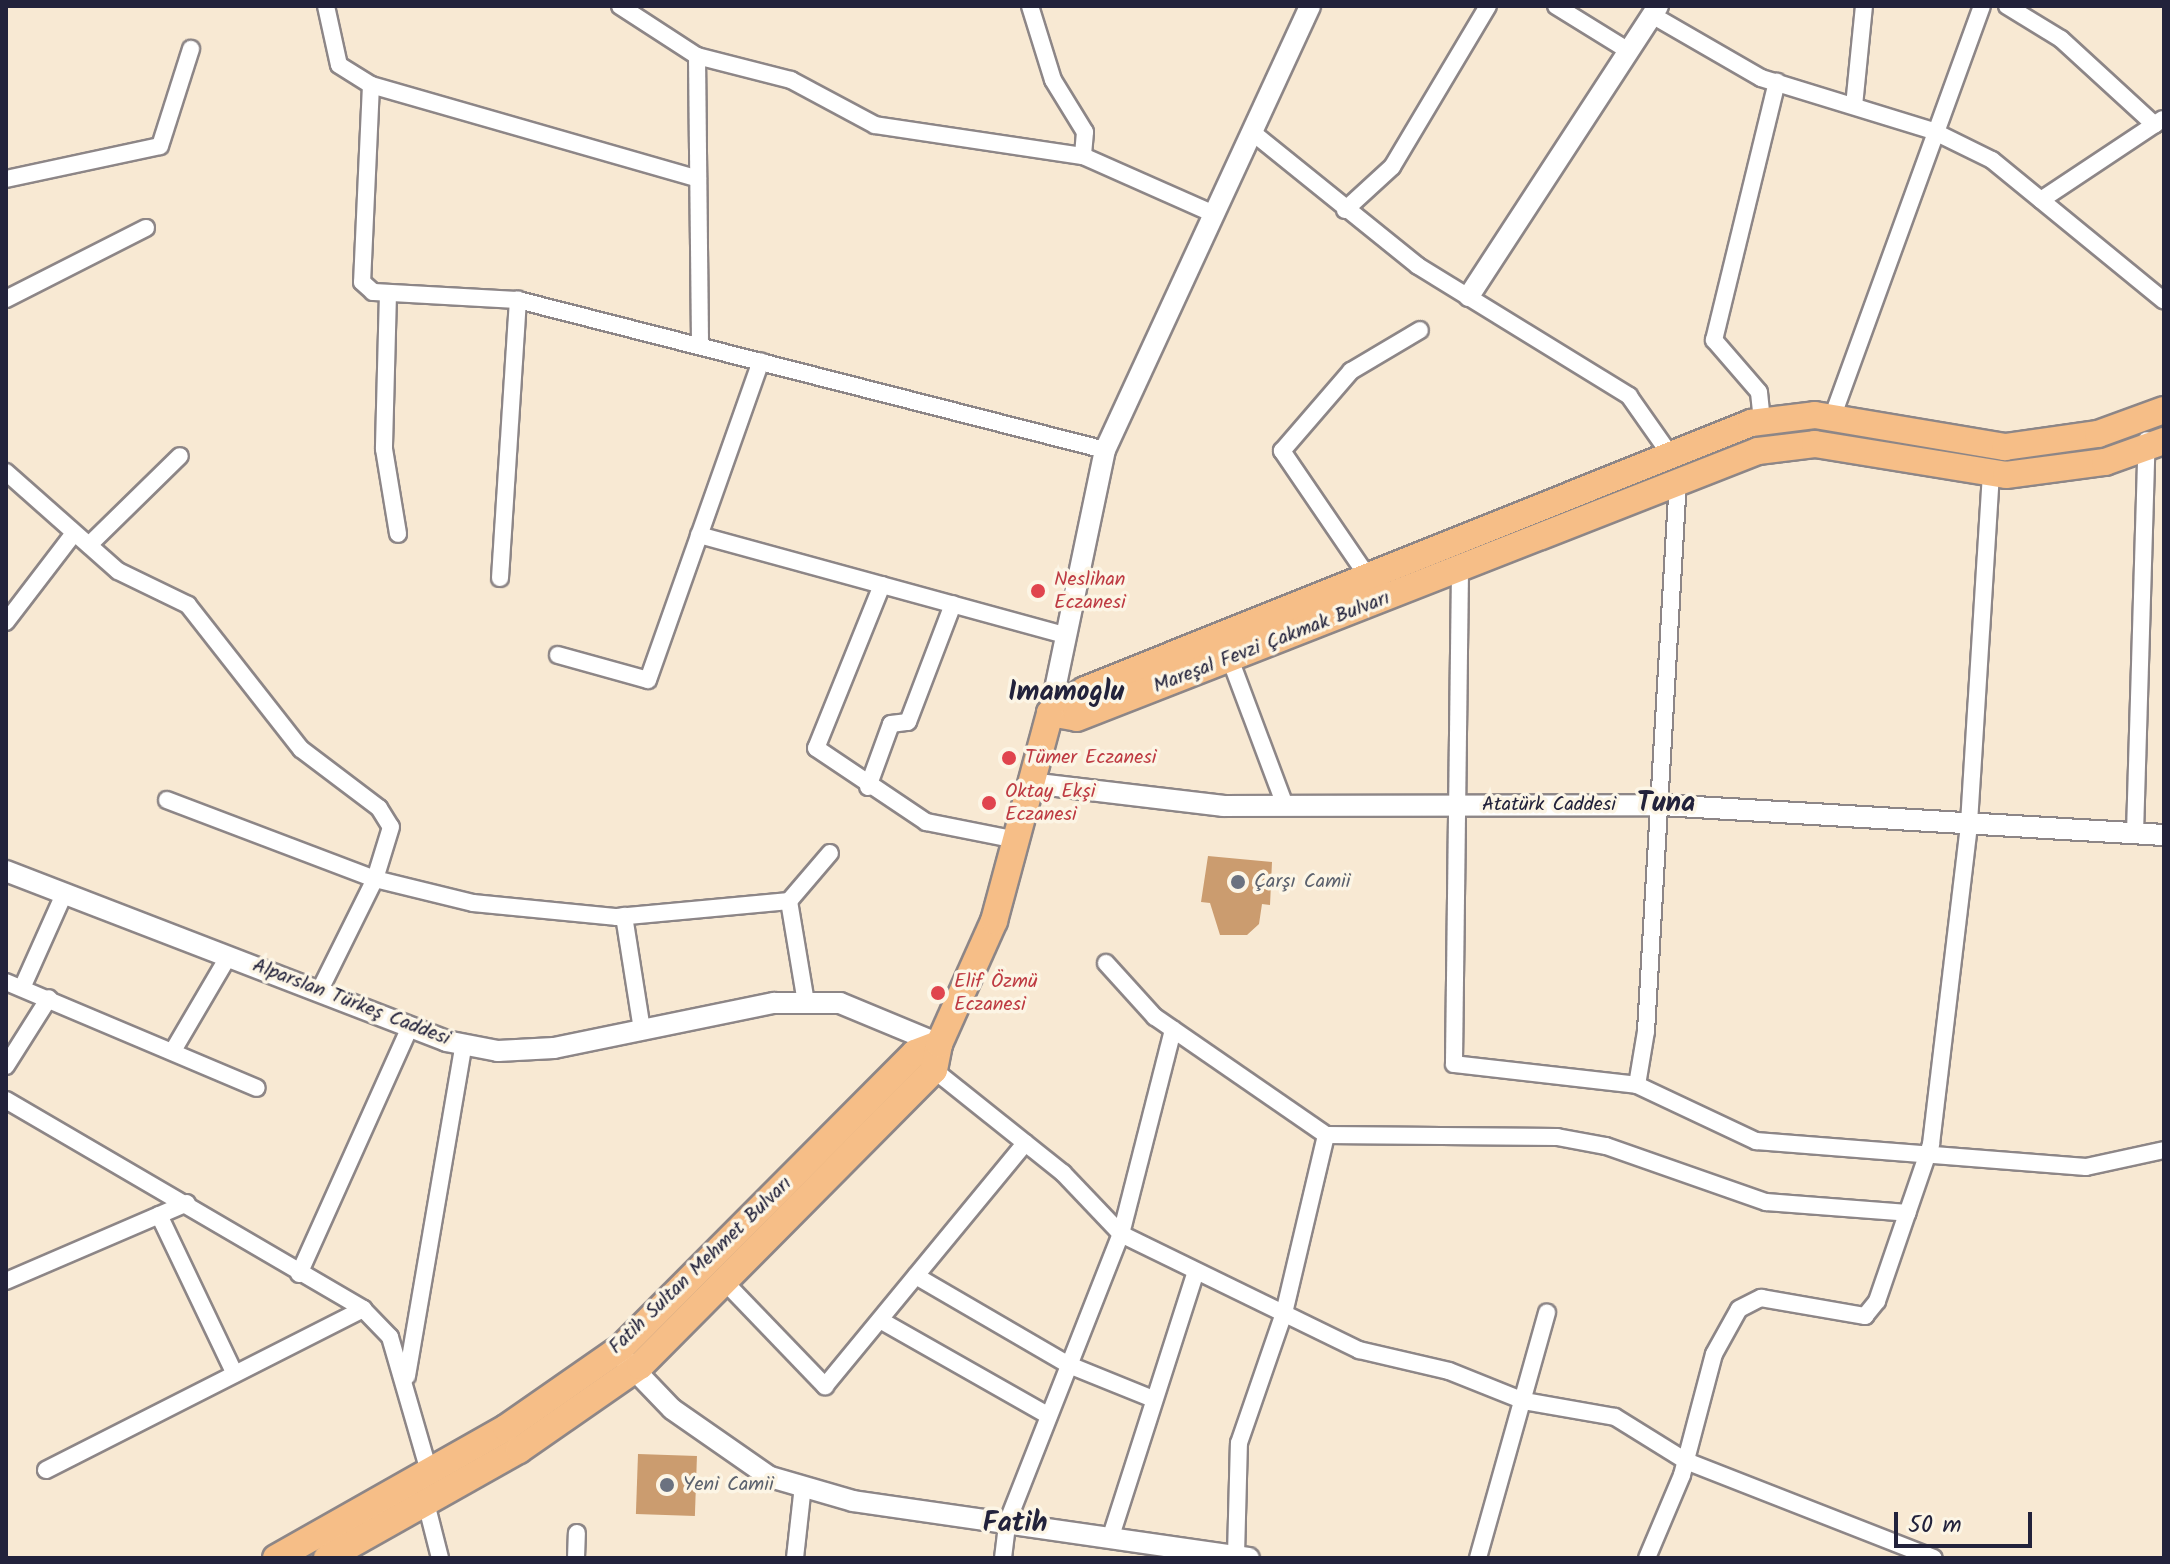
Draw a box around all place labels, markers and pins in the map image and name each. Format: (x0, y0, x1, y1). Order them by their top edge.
place label: Neslihan Eczanesi (1054, 568, 1126, 615)
marker: Neslihan Eczanesi (1029, 582, 1047, 600)
place label: Tümer Eczanesi (1025, 746, 1157, 770)
marker: Tümer Eczanesi (1000, 749, 1018, 767)
place label: Oktay Ekşi Eczanesi (1005, 780, 1096, 827)
marker: Oktay Ekşi Eczanesi (980, 794, 998, 812)
place label: Çarşı Camii (1254, 870, 1351, 894)
marker: Çarşı Camii (1229, 873, 1247, 891)
place label: Elif Özmü Eczanesi (954, 970, 1037, 1017)
marker: Elif Özmü Eczanesi (929, 984, 947, 1002)
place label: Yeni Camii (683, 1473, 774, 1497)
marker: Yeni Camii (658, 1476, 676, 1494)

